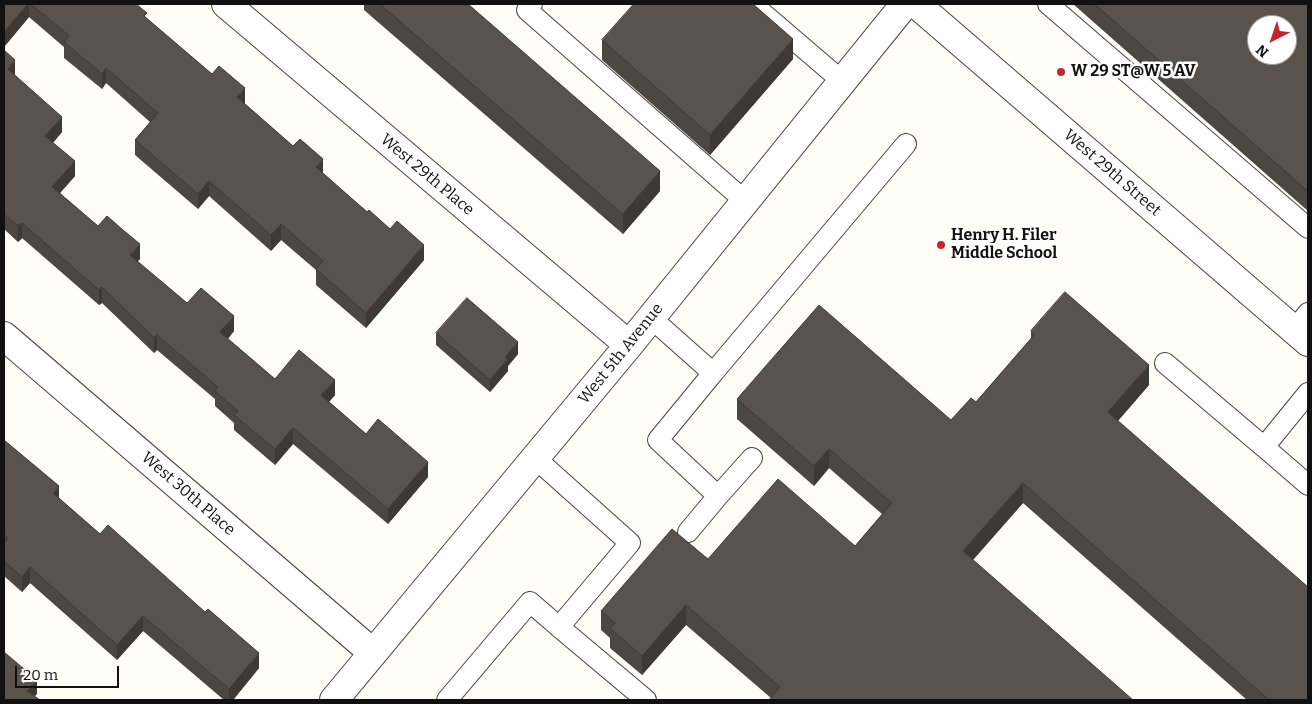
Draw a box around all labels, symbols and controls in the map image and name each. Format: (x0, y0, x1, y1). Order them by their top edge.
north arrow (1247, 15, 1297, 65)
text: N (1253, 41, 1272, 61)
place label: W 29 ST@W 5 AV (1071, 62, 1196, 82)
marker: W 29 ST@W 5 AV (1055, 66, 1067, 78)
street label: West 29th Street (1059, 126, 1165, 220)
street label: West 29th Place (376, 130, 478, 220)
place label: Henry H. Filer Middle School (951, 226, 1057, 264)
marker: Henry H. Filer Middle School (935, 239, 947, 251)
street label: West 5th Avenue (574, 300, 668, 408)
street label: West 30th Place (137, 448, 239, 540)
scale bar (18, 656, 121, 688)
text: 20 m (23, 666, 58, 684)

